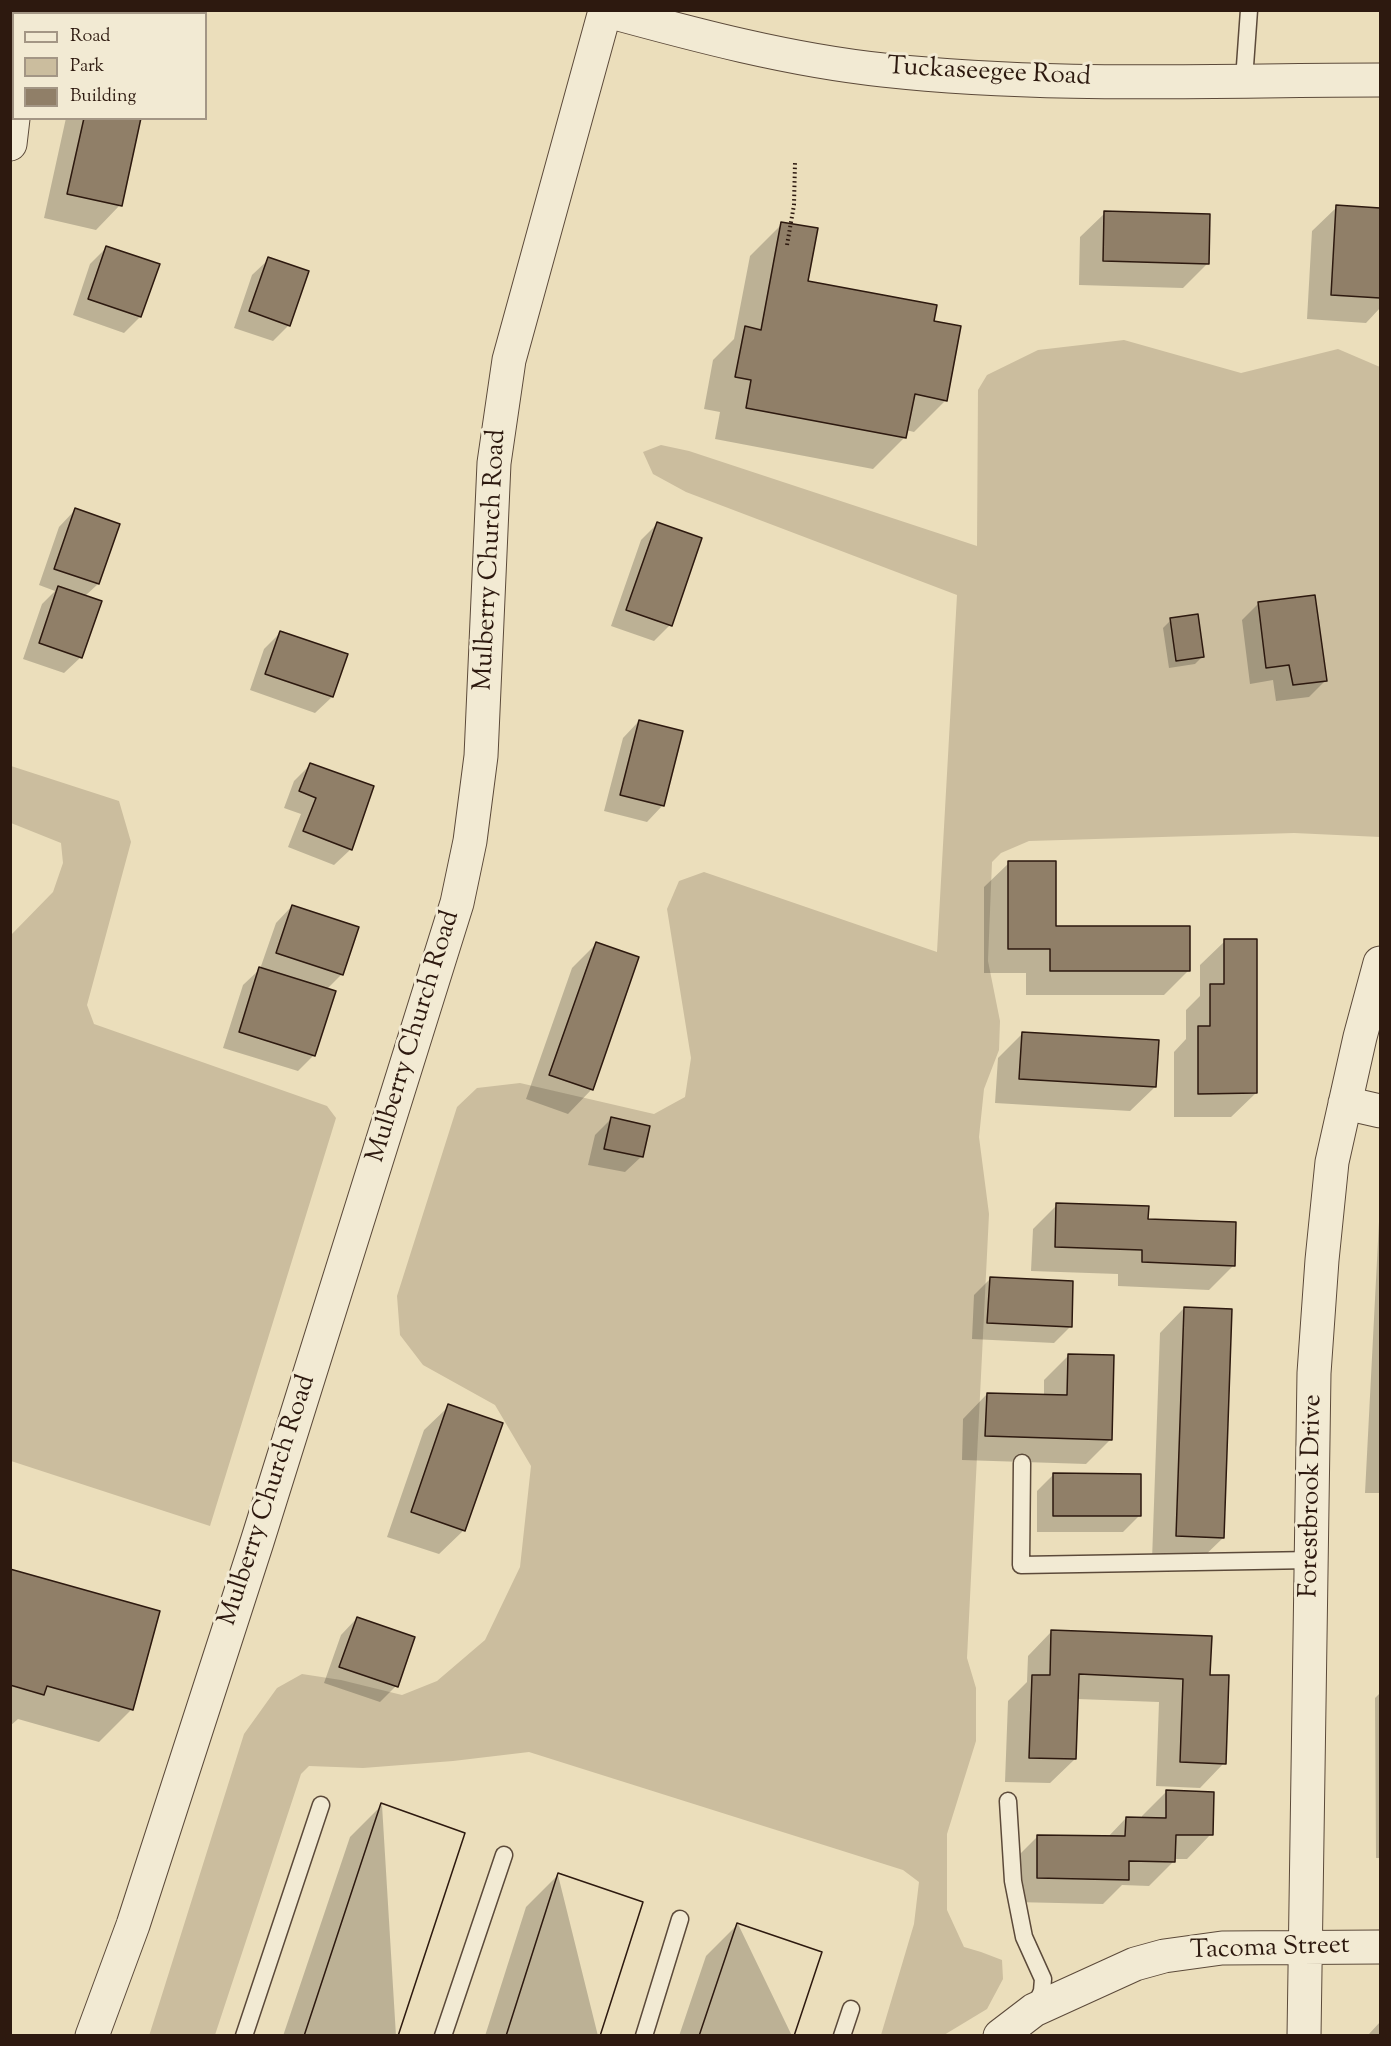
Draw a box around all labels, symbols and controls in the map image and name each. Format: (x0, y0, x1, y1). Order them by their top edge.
legend (12, 12, 207, 120)
text: Road (70, 24, 110, 50)
street label: Tuckaseegee Road (886, 53, 1092, 95)
text: Park (70, 54, 104, 80)
text: Building (70, 84, 136, 110)
street label: Mulberry Church Road (470, 428, 514, 692)
street label: Mulberry Church Road (362, 907, 468, 1167)
street label: Mulberry Church Road (214, 1372, 324, 1630)
street label: Forestbrook Drive (1296, 1394, 1330, 1598)
street label: Tacoma Street (1190, 1932, 1350, 1968)

